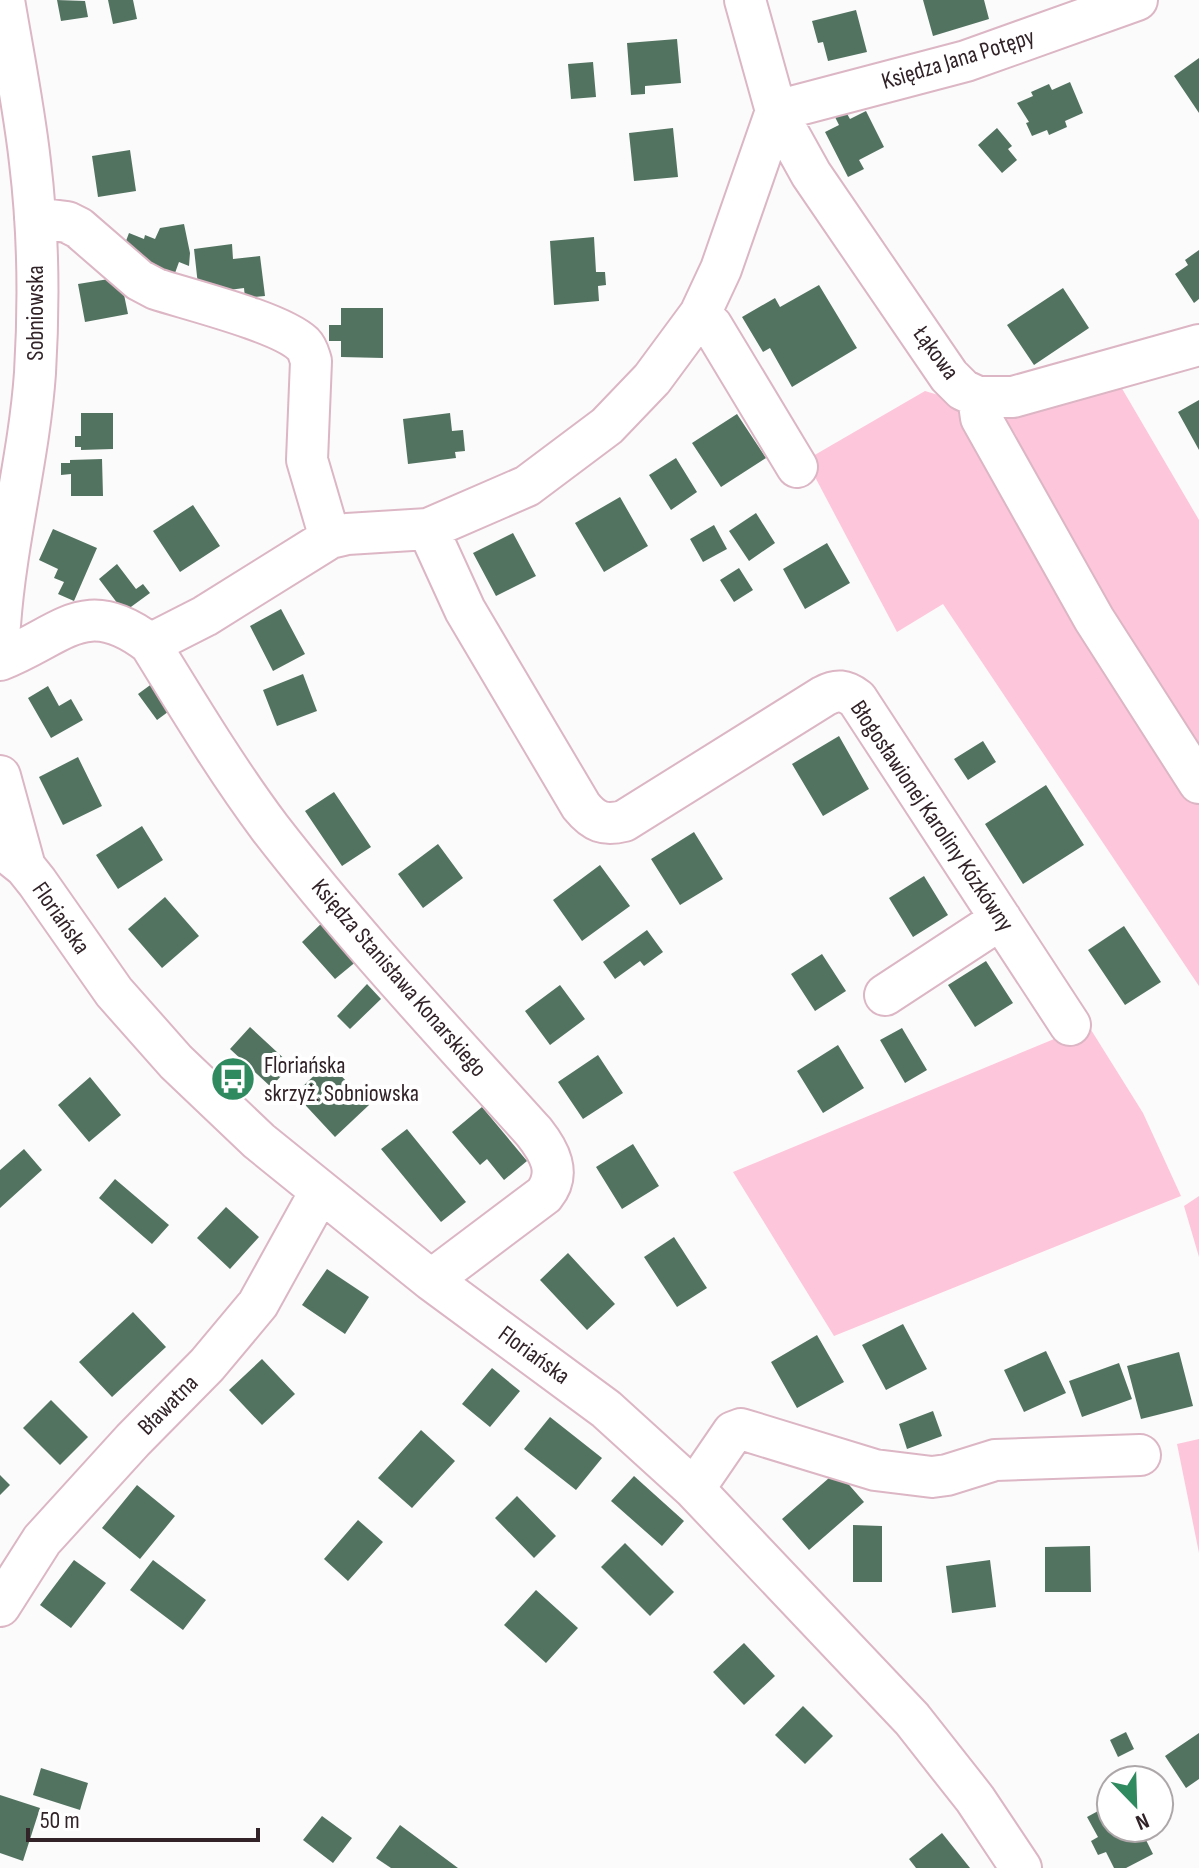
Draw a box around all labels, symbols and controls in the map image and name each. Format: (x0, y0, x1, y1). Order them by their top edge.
street label: Księdza Jana Potępy (878, 22, 1038, 96)
street label: Sobniowska (21, 265, 50, 361)
street label: Łąkowa (906, 320, 965, 385)
street label: Błogosławionej Karoliny Kózkówny (844, 695, 1020, 937)
street label: Księdza Stanisława Konarskiego (305, 873, 493, 1083)
street label: Floriańska (26, 876, 96, 960)
place label: Floriańska skrzyż. Sobniowska (264, 1051, 419, 1108)
bus stop icon: Floriańska skrzyż. Sobniowska (209, 1055, 257, 1103)
street label: Floriańska (493, 1319, 575, 1391)
street label: Bławatna (132, 1369, 204, 1441)
north arrow (1095, 1764, 1175, 1844)
scale bar (28, 1792, 258, 1842)
text: 50 m (40, 1806, 80, 1835)
text: N (1132, 1806, 1153, 1836)

